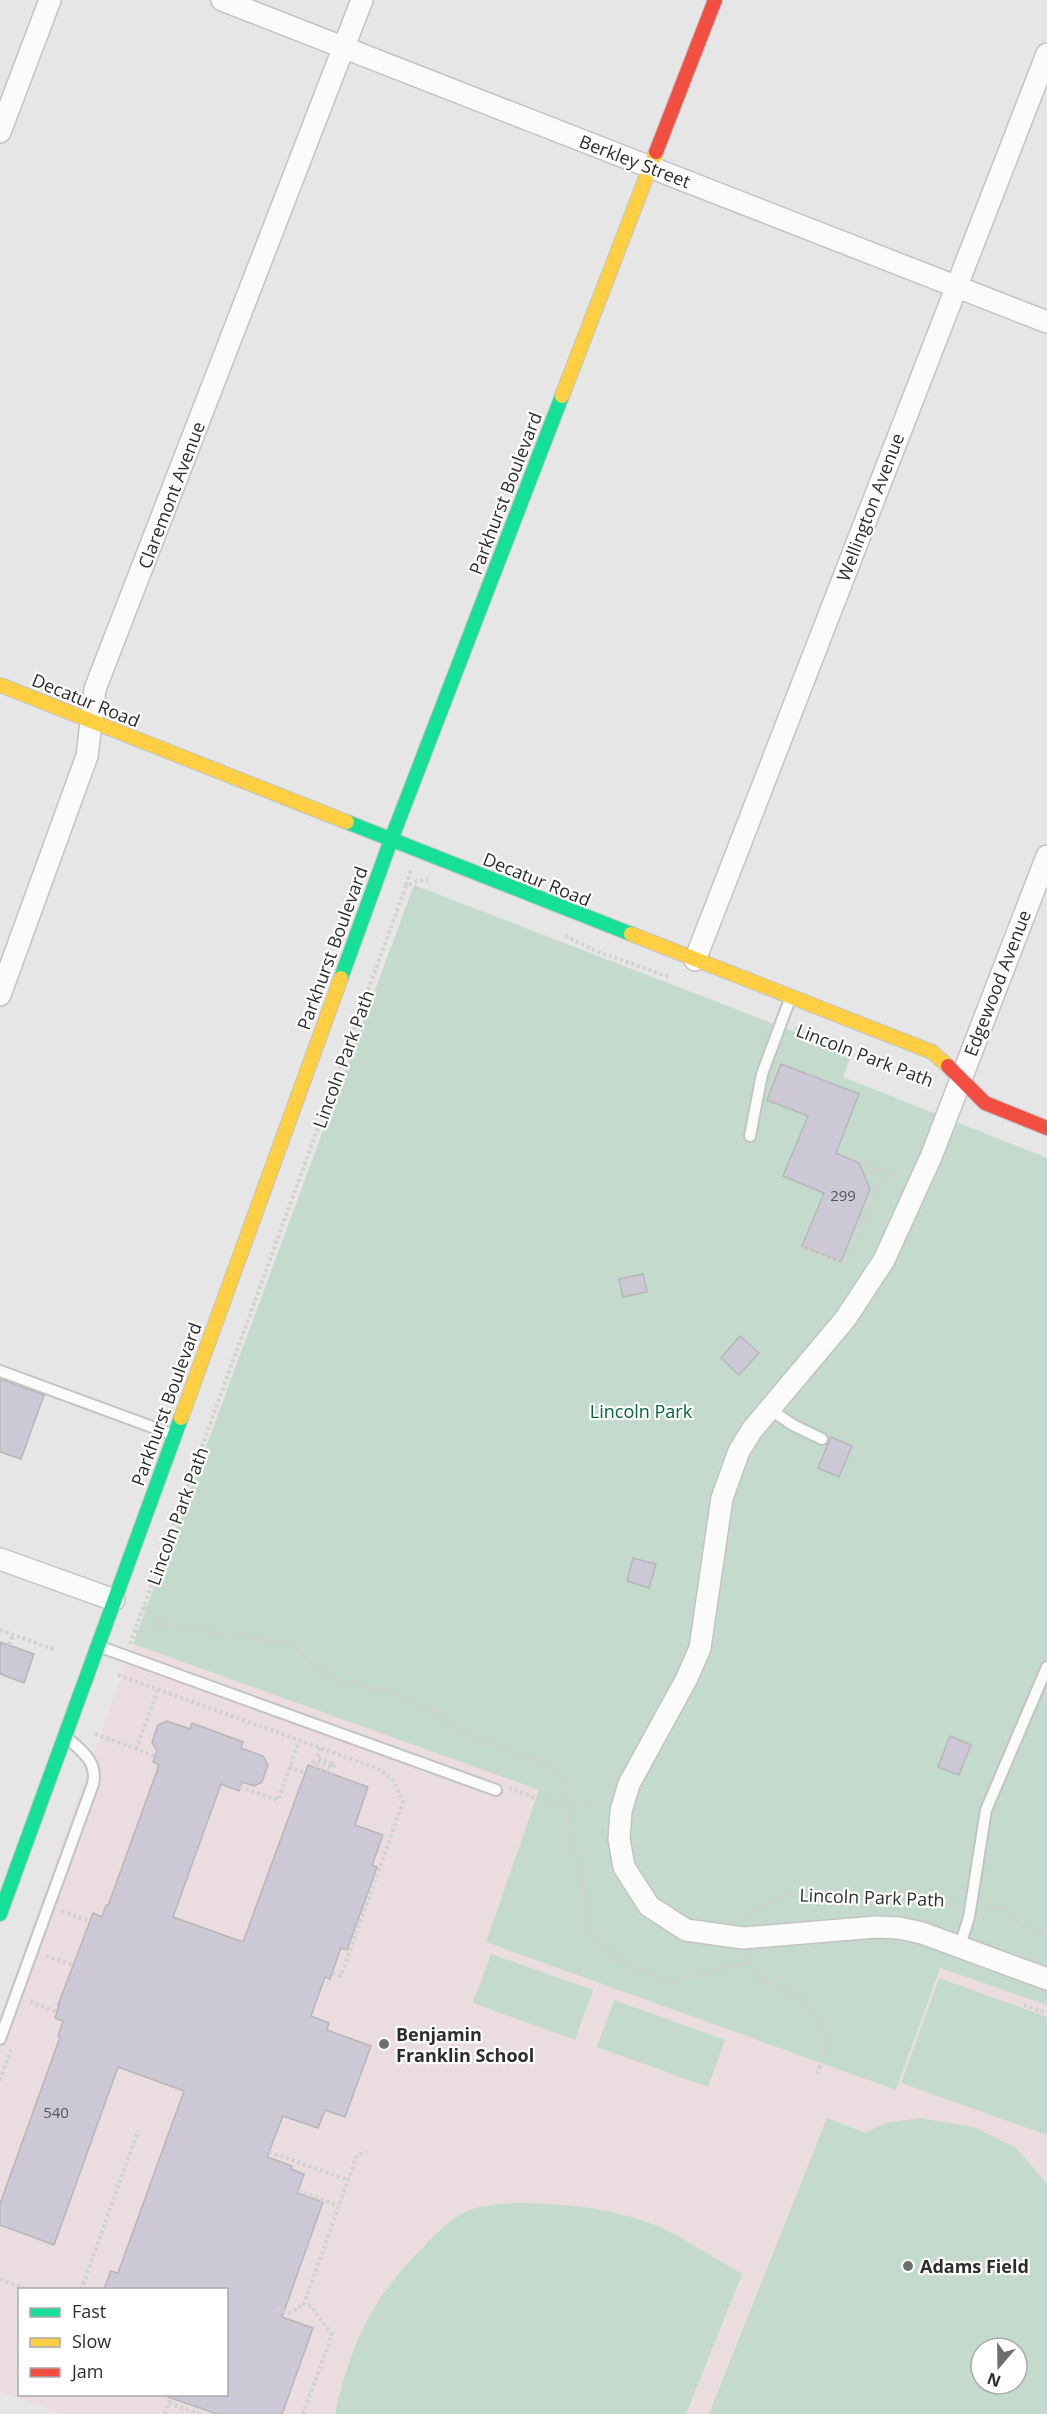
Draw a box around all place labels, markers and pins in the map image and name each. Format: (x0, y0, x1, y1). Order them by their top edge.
place label: Benjamin Franklin School (396, 2022, 534, 2067)
marker: Benjamin Franklin School (377, 2037, 391, 2051)
place label: Adams Field (920, 2254, 1029, 2278)
marker: Adams Field (901, 2259, 915, 2273)

